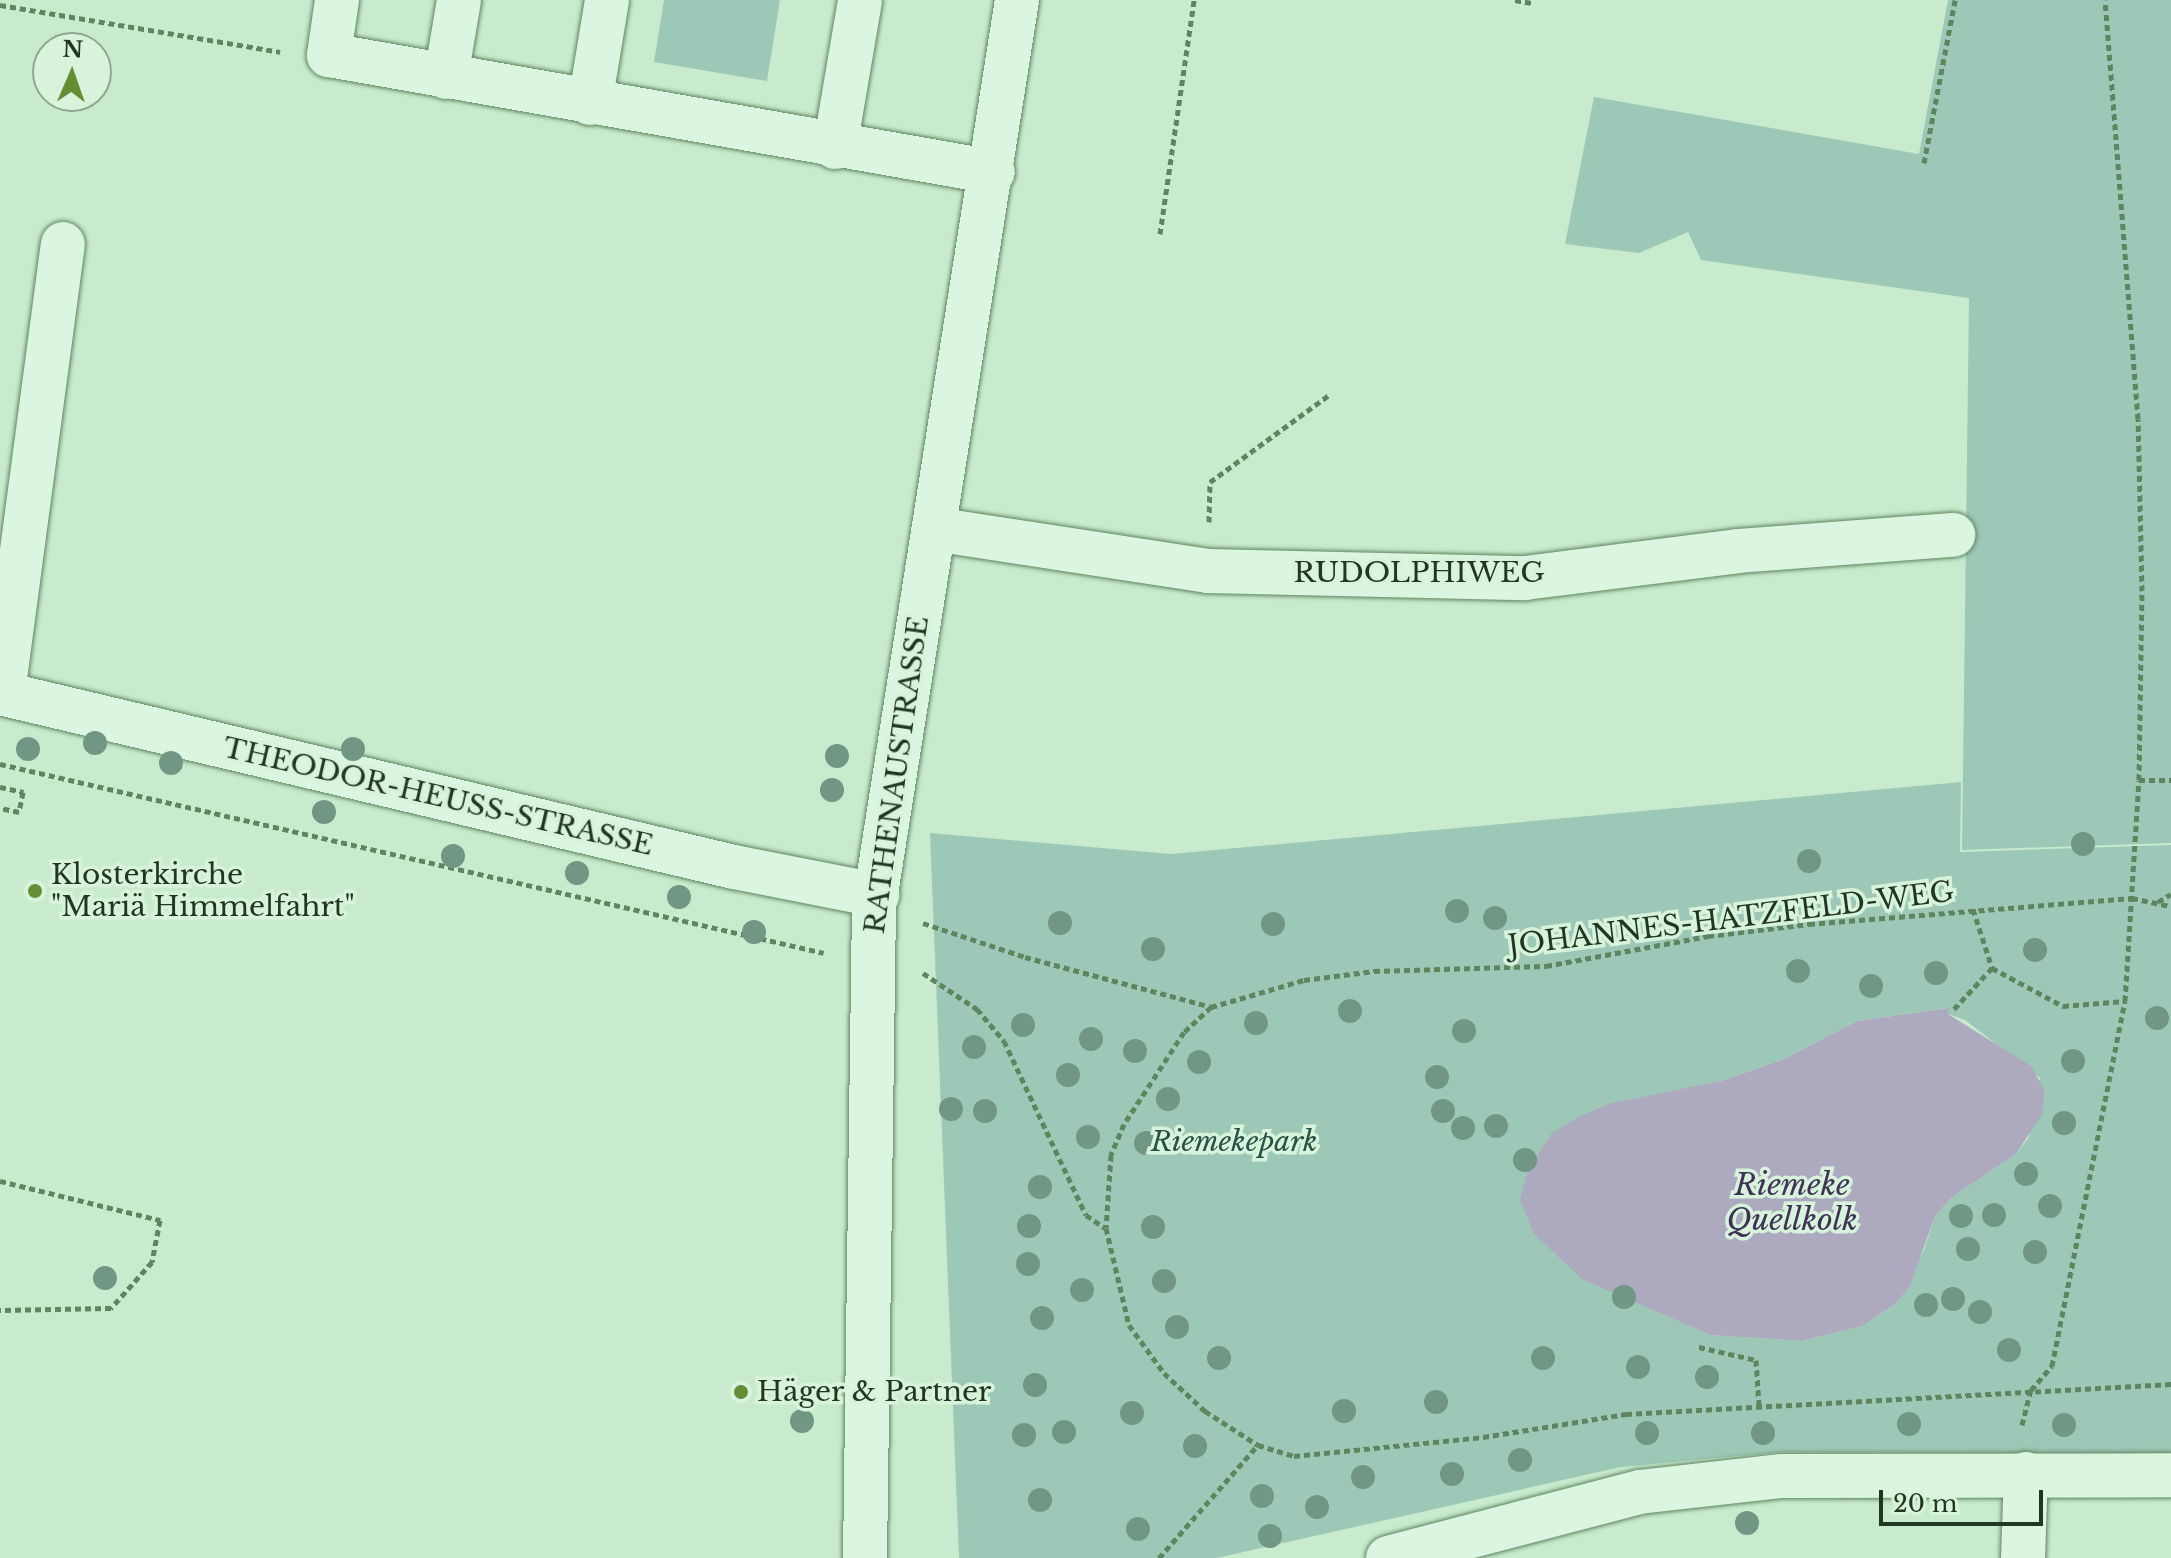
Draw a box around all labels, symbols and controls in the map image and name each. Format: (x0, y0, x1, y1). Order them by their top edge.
north arrow (32, 32, 112, 112)
text: N (62, 36, 84, 63)
street label: RUDOLPHIWEG (1293, 556, 1545, 590)
street label: RATHENAUSTRASSE (858, 614, 936, 936)
street label: THEODOR-HEUSS-STRASSE (220, 731, 656, 863)
place label: Klosterkirche "Mariä Himmelfahrt" (51, 858, 355, 924)
street label: JOHANNES-HATZFELD-WEG (1506, 875, 1956, 963)
marker: Klosterkirche "Mariä Himmelfahrt" (26, 882, 44, 900)
park label: Riemekepark (1151, 1125, 1317, 1159)
water label: Riemeke Quellkolk (1726, 1167, 1858, 1238)
place label: Häger & Partner (757, 1375, 992, 1409)
marker: Häger & Partner (732, 1383, 750, 1401)
scale bar (1883, 1474, 2047, 1524)
text: 20 m (1893, 1489, 1958, 1518)

